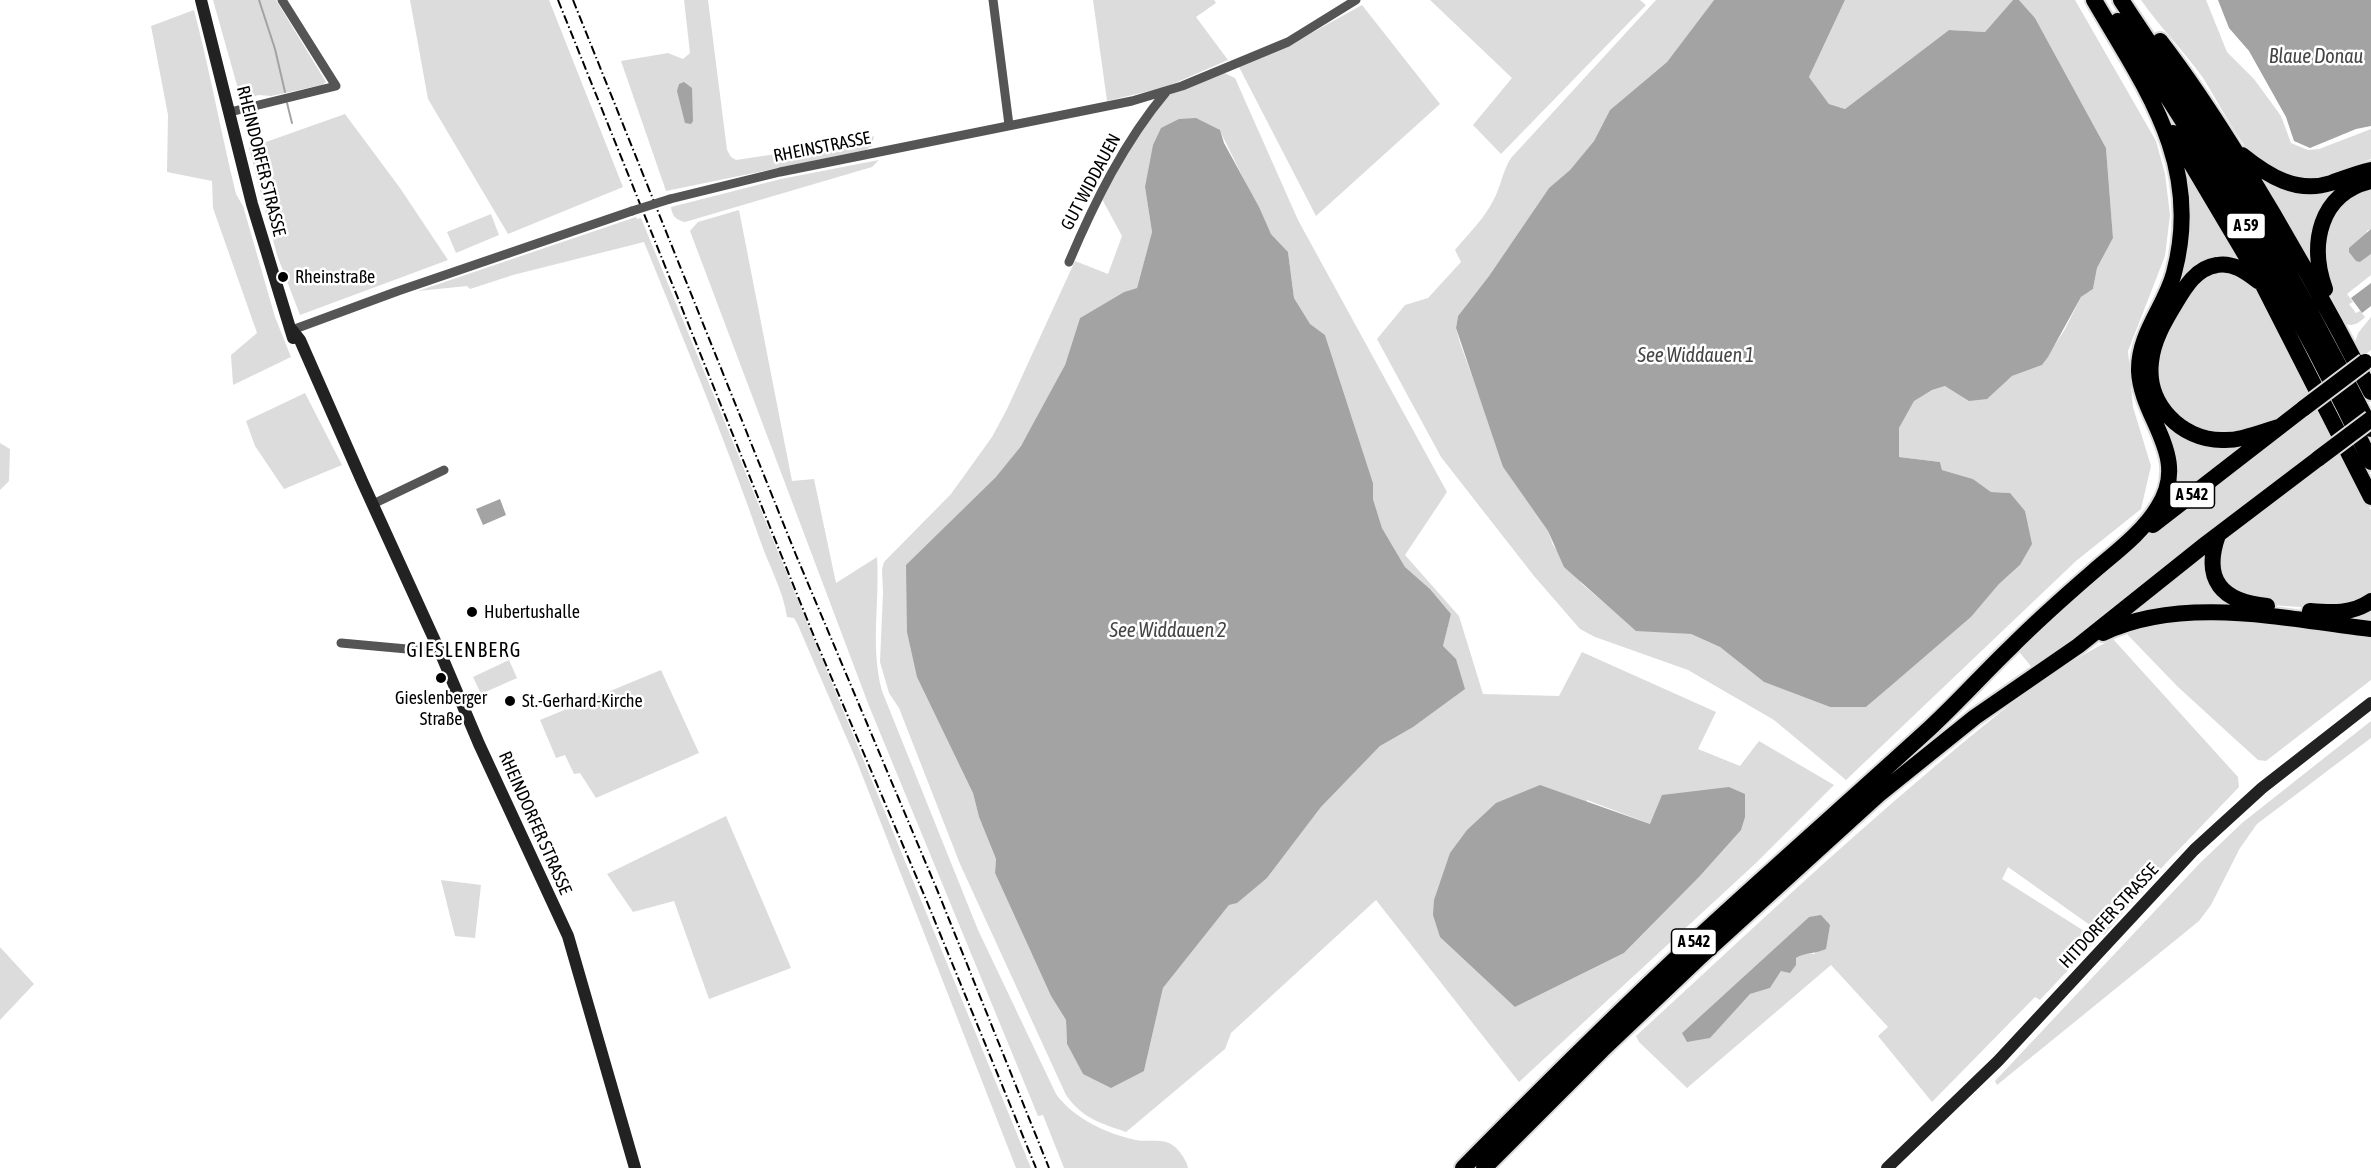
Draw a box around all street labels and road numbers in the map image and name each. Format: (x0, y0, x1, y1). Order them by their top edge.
street label: RHEINDORFER STRASSE (232, 83, 290, 239)
street label: RHEINSTRASSE (772, 127, 872, 167)
street label: GUT WIDDAUEN (1057, 130, 1125, 234)
road number: A 59 (2226, 213, 2266, 239)
road number: A 542 (2170, 482, 2214, 508)
street label: RHEINDORFER STRASSE (494, 748, 576, 898)
street label: HITDORFER STRASSE (2055, 859, 2163, 973)
road number: A 542 (1672, 929, 1716, 955)

